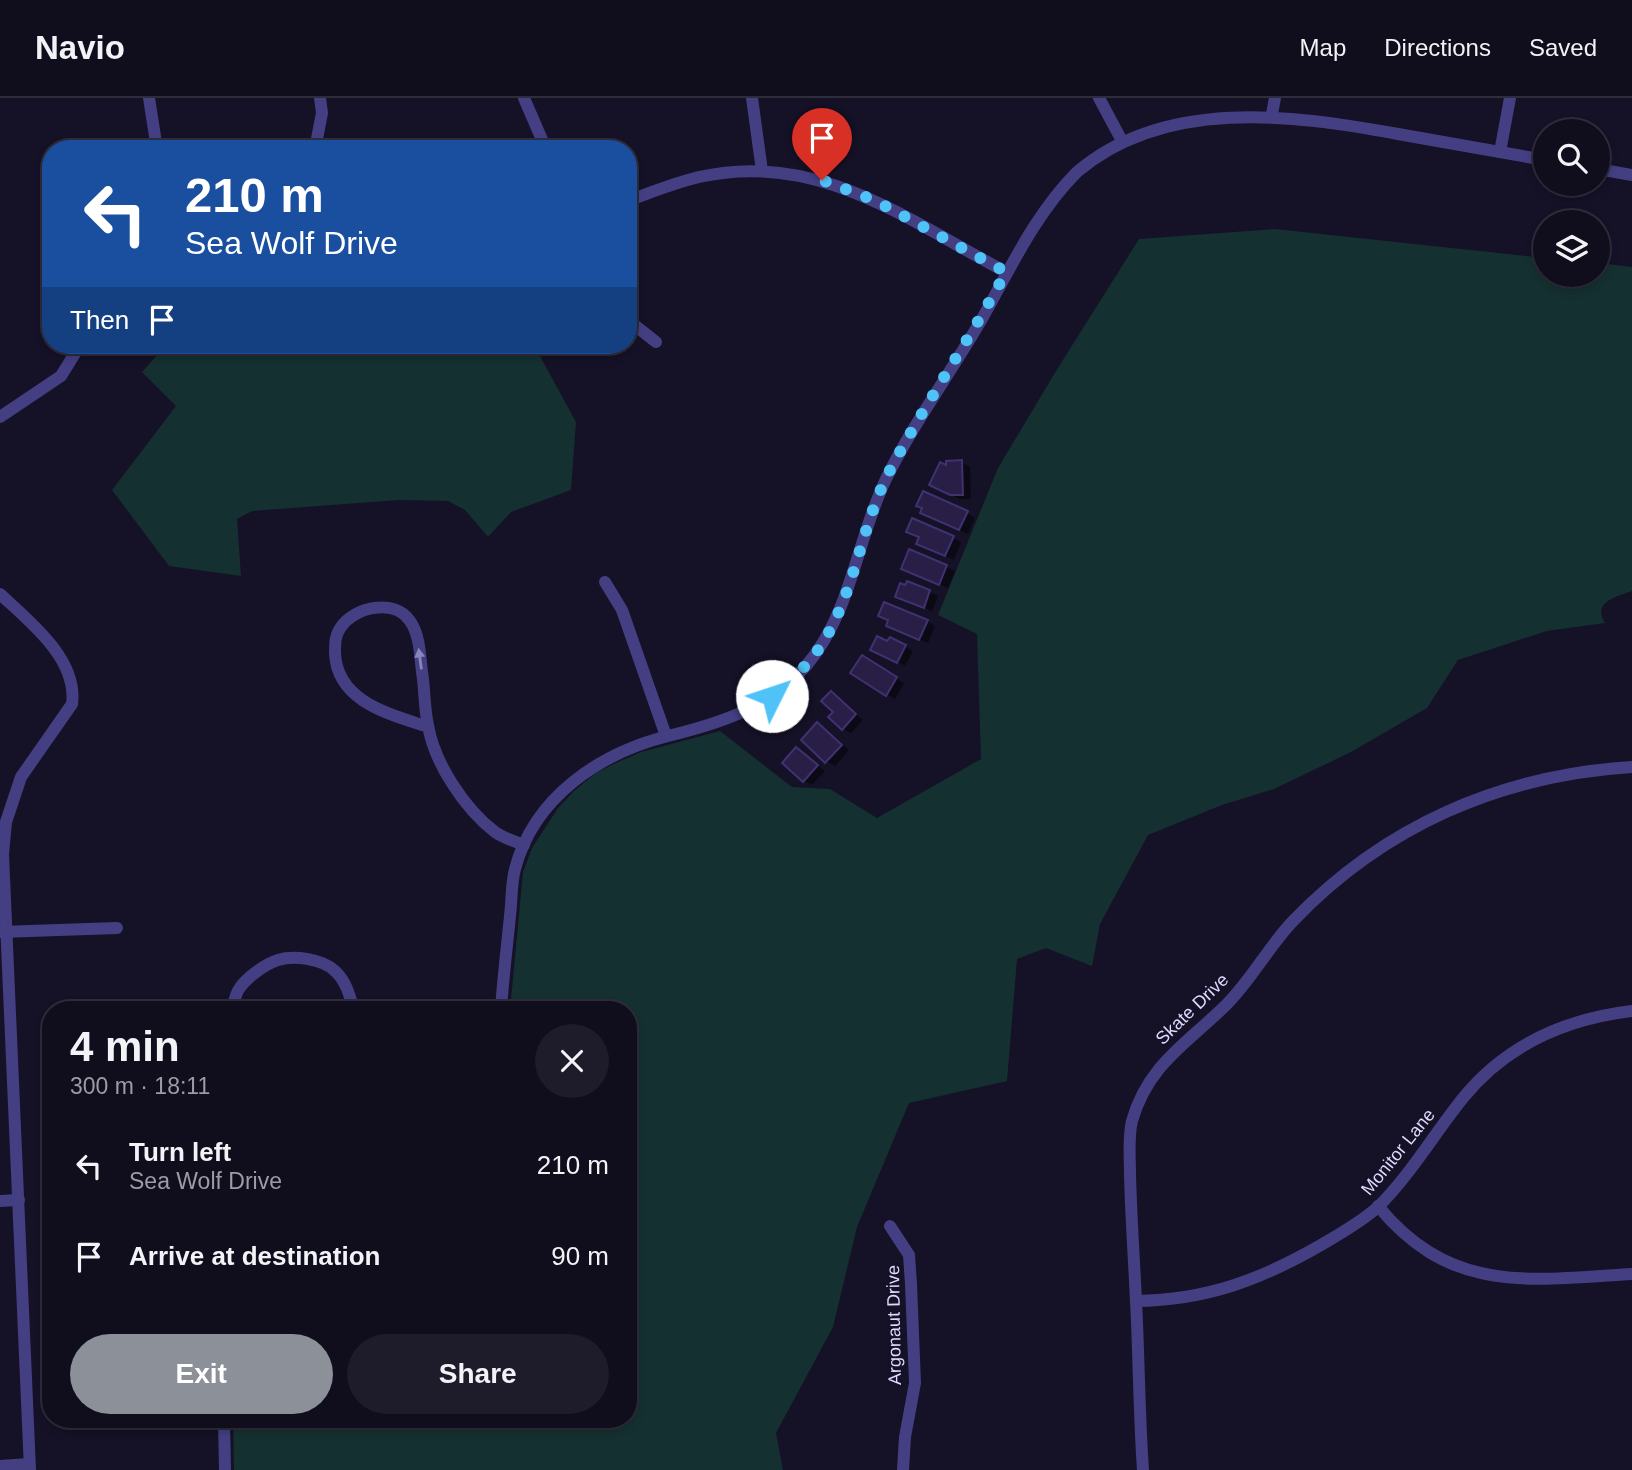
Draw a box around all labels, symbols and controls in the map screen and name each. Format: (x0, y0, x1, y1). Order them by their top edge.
text: Navio (35, 29, 125, 66)
text: Map (1300, 34, 1346, 61)
text: Directions (1384, 34, 1491, 61)
text: Saved (1529, 34, 1597, 61)
pin (792, 108, 852, 180)
icon: arrive (803, 119, 841, 157)
map controls (1533, 119, 1610, 287)
button: search (1533, 119, 1610, 196)
icon: left (70, 168, 161, 259)
text: 210 m (185, 168, 324, 222)
button: layers (1533, 210, 1610, 287)
text: Sea Wolf Drive (185, 225, 398, 261)
icon: arrive (143, 301, 181, 339)
text: Then (70, 305, 129, 335)
one-way arrow (414, 648, 425, 670)
position arrow (735, 659, 809, 733)
street label: Skate Drive (1152, 969, 1232, 1049)
text: 4 min (70, 1023, 180, 1070)
button: close (535, 1024, 609, 1098)
text: 300 m · 18:11 (70, 1073, 210, 1099)
street label: Monitor Lane (1357, 1105, 1439, 1199)
text: Turn left (129, 1137, 231, 1167)
icon: left (70, 1147, 108, 1185)
text: 210 m (537, 1150, 609, 1180)
text: Sea Wolf Drive (129, 1168, 282, 1194)
icon: arrive (70, 1238, 108, 1276)
text: Arrive at destination (129, 1241, 380, 1271)
text: 90 m (551, 1241, 609, 1271)
street label: Argonaut Drive (883, 1265, 905, 1385)
button: Exit (70, 1334, 333, 1414)
button: Share (347, 1334, 609, 1414)

